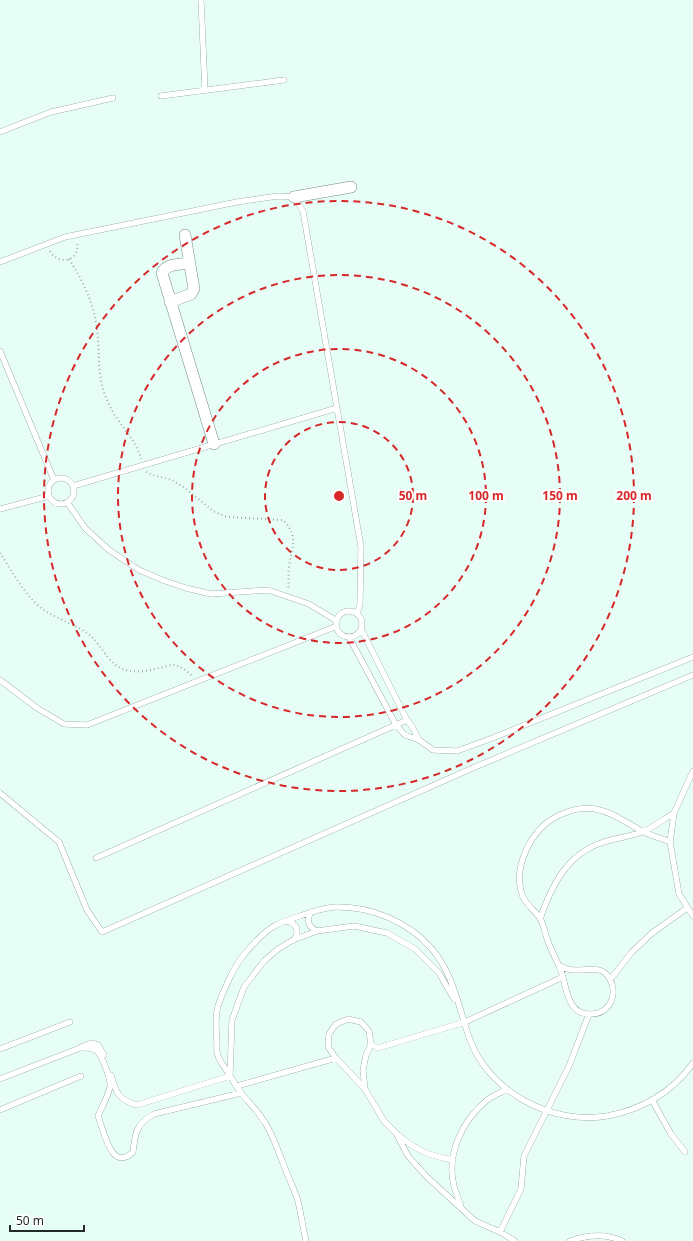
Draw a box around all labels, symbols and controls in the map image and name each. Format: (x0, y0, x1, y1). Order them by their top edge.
text: 50 m (399, 487, 427, 504)
text: 100 m (468, 487, 504, 504)
text: 150 m (542, 487, 578, 504)
text: 200 m (616, 487, 652, 504)
centre of rings (332, 489, 346, 503)
scale bar (10, 1207, 84, 1233)
text: 50 m (16, 1212, 44, 1229)

